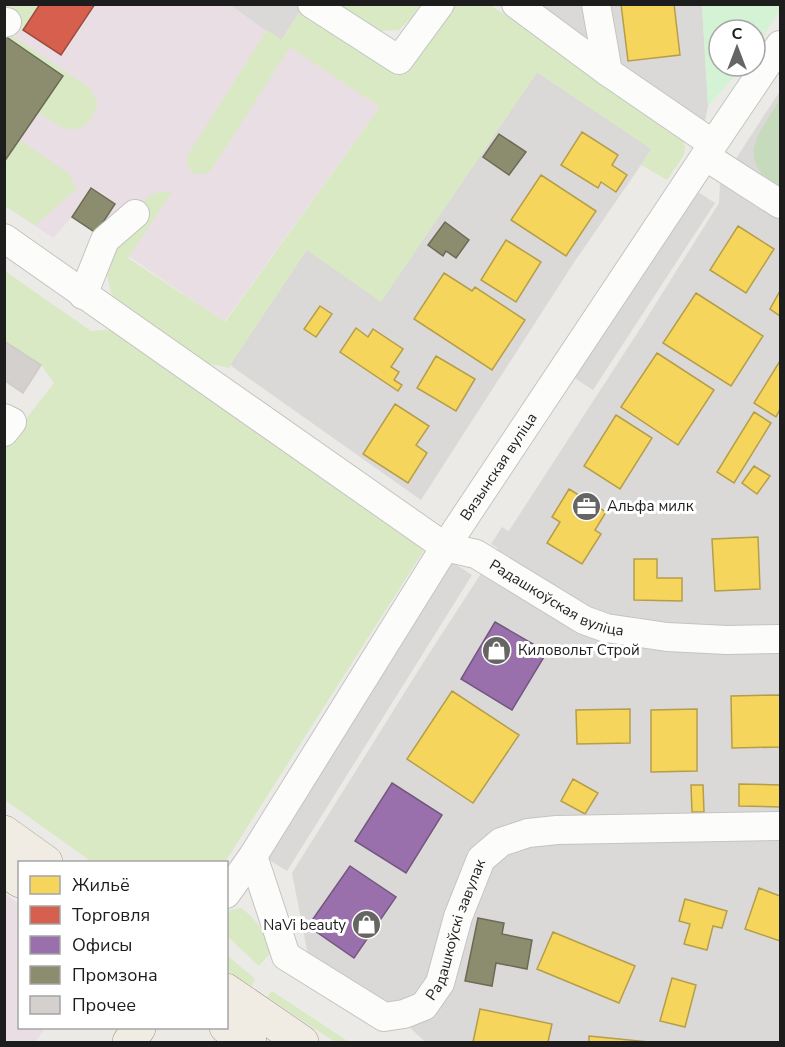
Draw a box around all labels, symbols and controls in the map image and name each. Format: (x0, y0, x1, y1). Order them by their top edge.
north arrow (707, 18, 767, 78)
text: С (732, 23, 743, 45)
street label: Вязынская вуліца (455, 409, 542, 524)
office icon: Альфа милк (570, 490, 602, 522)
place label: Альфа милк (607, 496, 694, 516)
street label: Радашкоўская вуліца (486, 555, 625, 641)
shop icon: Киловольт Строй (481, 634, 513, 666)
place label: Киловольт Строй (518, 640, 640, 660)
street label: Радашкоўскі завулак (421, 856, 490, 1004)
legend (18, 861, 228, 1029)
text: Жильё (72, 873, 130, 897)
text: Торговля (72, 903, 150, 927)
shop icon: NaVi beauty (351, 909, 383, 941)
place label: NaVi beauty (263, 915, 346, 935)
text: Офисы (72, 933, 132, 957)
text: Промзона (72, 963, 158, 987)
text: Прочее (72, 993, 136, 1017)

